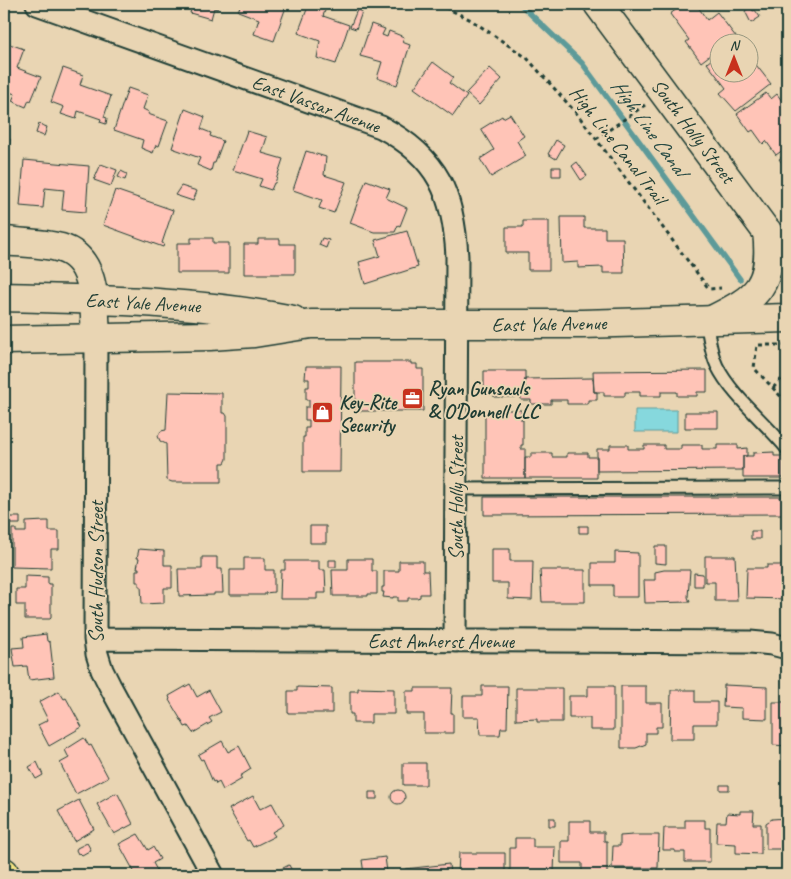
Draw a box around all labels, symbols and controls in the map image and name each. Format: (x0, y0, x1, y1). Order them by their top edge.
north arrow (708, 32, 758, 82)
text: N (730, 37, 741, 54)
street label: East Vassar Avenue (249, 69, 385, 139)
water label: High Line Canal (605, 74, 697, 186)
street label: South Holly Street (646, 74, 742, 190)
street label: High Line Canal Trail (564, 81, 674, 212)
street label: East Yale Avenue (85, 288, 203, 319)
street label: East Yale Avenue (491, 310, 608, 338)
place label: Ryan Gunsauls & O'Donnell LLC (428, 376, 542, 424)
office icon: Ryan Gunsauls & O'Donnell LLC (400, 387, 424, 411)
place label: Key-Rite Security (339, 390, 398, 438)
shop icon: Key-Rite Security (311, 401, 335, 425)
street label: South Holly Street (444, 434, 469, 560)
street label: South Hudson Street (84, 499, 109, 643)
street label: East Amherst Avenue (368, 629, 516, 654)

